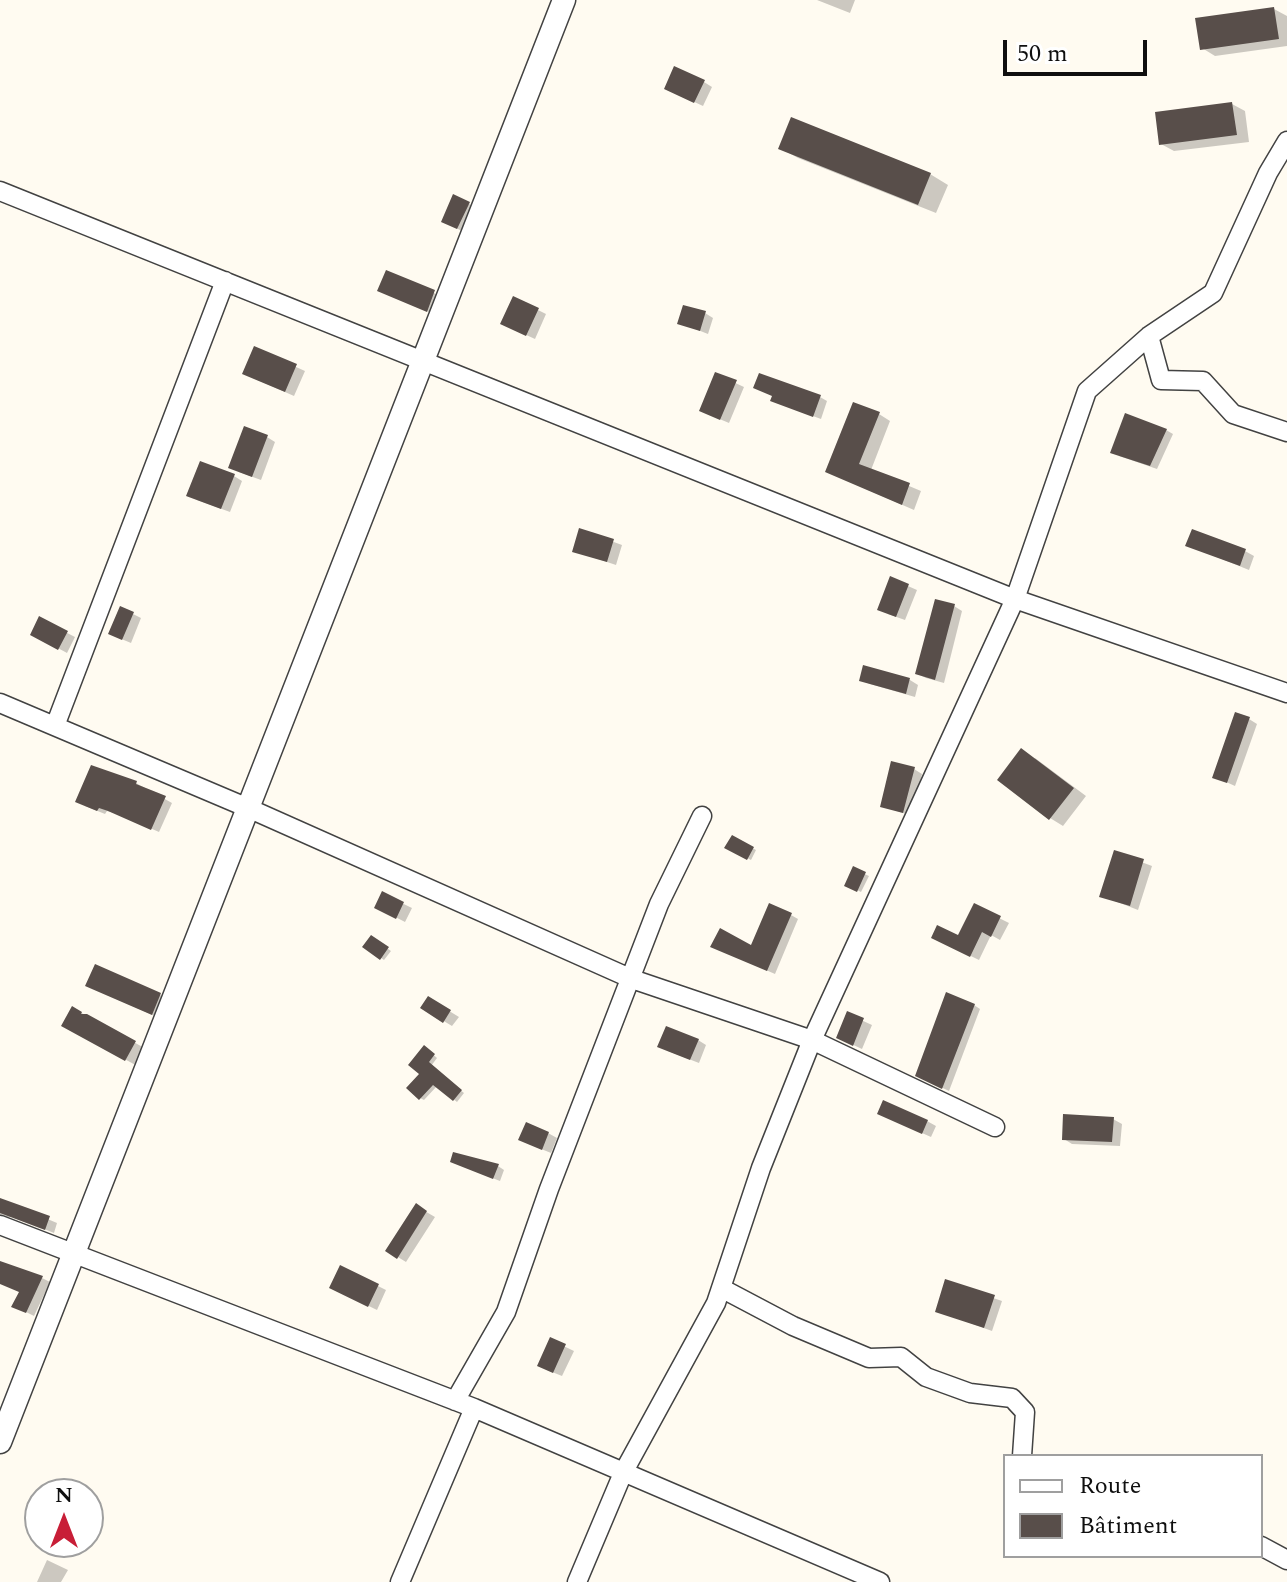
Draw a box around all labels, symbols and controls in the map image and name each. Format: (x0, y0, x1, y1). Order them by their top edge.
scale bar (1007, 24, 1151, 74)
text: 50 m (1017, 36, 1068, 72)
legend (1003, 1454, 1263, 1558)
text: Route (1079, 1468, 1141, 1504)
north arrow (24, 1478, 104, 1558)
text: N (55, 1479, 73, 1512)
text: Bâtiment (1079, 1508, 1177, 1544)

